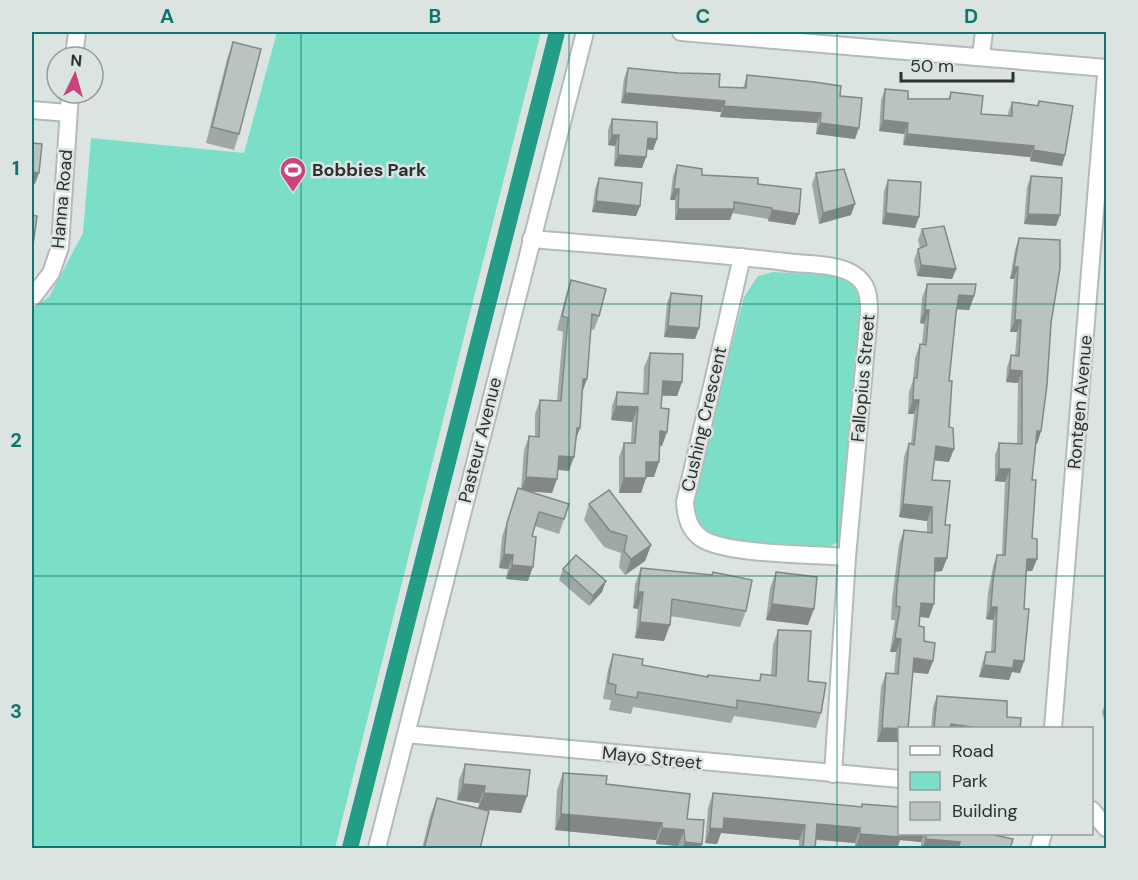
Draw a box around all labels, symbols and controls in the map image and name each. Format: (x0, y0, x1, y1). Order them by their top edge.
text: A (160, 3, 174, 29)
text: B (429, 3, 441, 29)
text: C (696, 3, 710, 29)
text: D (964, 3, 978, 29)
north arrow (45, 45, 105, 105)
scale bar (901, 45, 1014, 83)
text: N (70, 50, 83, 72)
text: 50 m (910, 54, 954, 78)
street label: Hanna Road (46, 149, 78, 249)
text: 1 (12, 155, 20, 181)
sports icon: Bobbies Park (278, 155, 308, 193)
place label: Bobbies Park (312, 158, 427, 182)
street label: Fallopius Street (845, 313, 881, 443)
street label: Rontgen Avenue (1062, 334, 1098, 470)
street label: Cushing Crescent (676, 344, 732, 494)
street label: Pasteur Avenue (453, 375, 507, 505)
text: 2 (10, 427, 22, 453)
text: 3 (10, 698, 22, 724)
legend (898, 727, 1093, 835)
text: Road (952, 739, 994, 763)
street label: Mayo Street (601, 741, 703, 775)
text: Park (952, 769, 988, 793)
text: Building (952, 799, 1017, 823)

